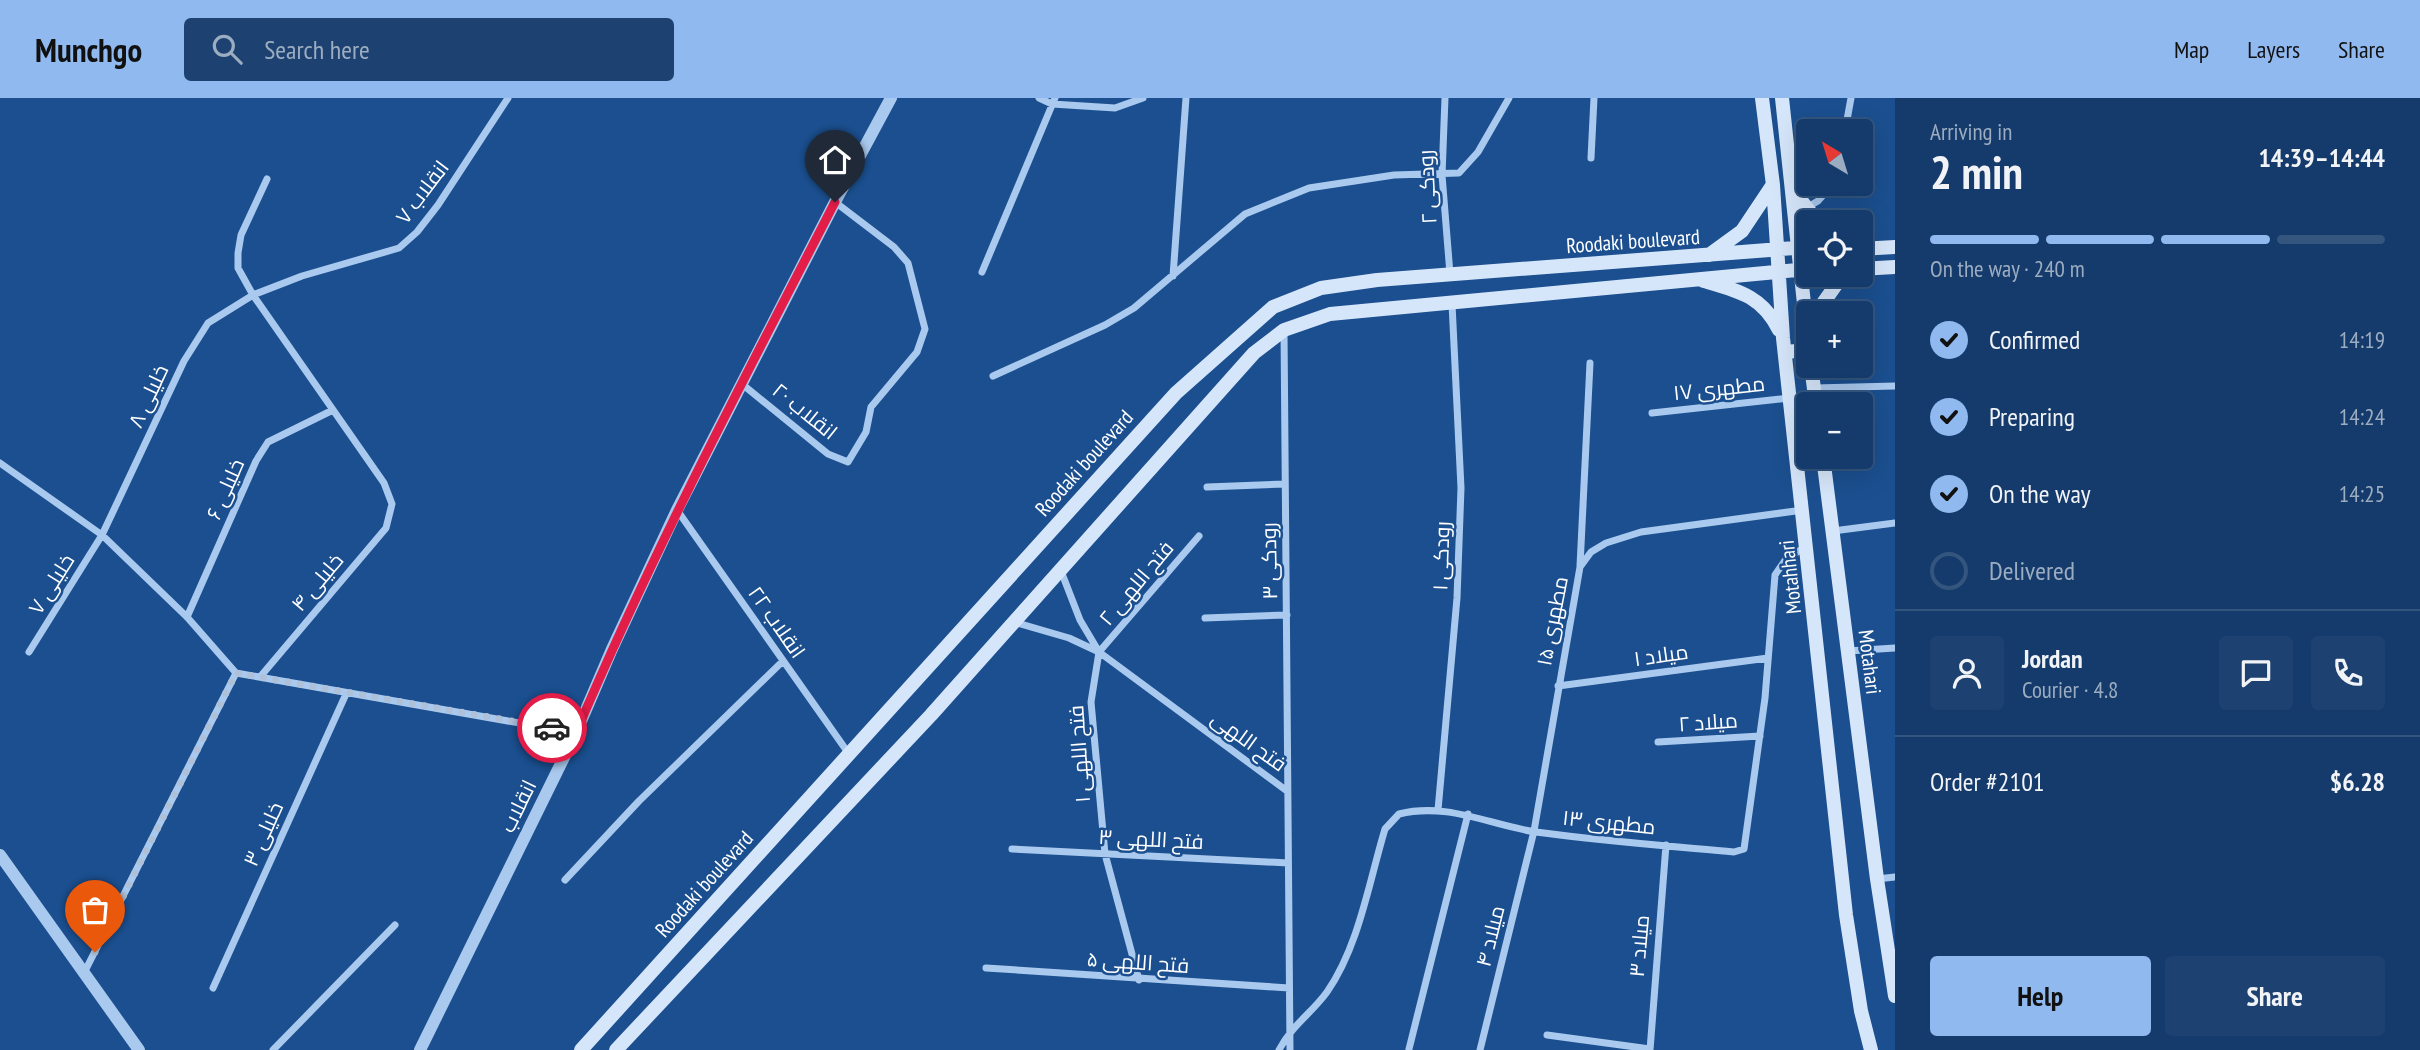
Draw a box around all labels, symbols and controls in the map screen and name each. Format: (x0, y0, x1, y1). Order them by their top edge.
search box (184, 18, 674, 81)
text: Munchgo (35, 28, 142, 71)
icon: search (208, 30, 246, 68)
text: Search here (264, 33, 370, 66)
text: Map (2174, 34, 2209, 65)
text: Layers (2247, 34, 2300, 65)
text: Share (2338, 34, 2385, 65)
text: Arriving in (1930, 117, 2012, 146)
north arrow (1796, 119, 1872, 196)
map controls (1796, 119, 1873, 469)
pin (805, 130, 865, 202)
icon: home (816, 141, 854, 179)
text: 14:39–14:44 (2258, 141, 2385, 174)
text: 2 min (1930, 142, 2023, 202)
street label: رودکی ۲ (1412, 149, 1442, 225)
street label: انقلاب ۷ (389, 155, 455, 229)
button: locate (1796, 210, 1873, 287)
street label: Roodaki boulevard (1565, 223, 1701, 259)
text: On the way · 240 m (1930, 254, 2085, 283)
button: + (1796, 301, 1873, 378)
icon: check (1930, 321, 1968, 359)
text: Confirmed (1989, 323, 2080, 356)
text: 14:19 (2339, 325, 2385, 354)
street label: خلیلی ۸ (122, 360, 174, 432)
street label: مطهری ۱۷ (1672, 370, 1766, 406)
street label: انقلاب ۲۰ (767, 377, 843, 445)
button: − (1796, 392, 1873, 469)
icon: check (1930, 398, 1968, 436)
text: Preparing (1989, 400, 2075, 433)
text: 14:24 (2339, 402, 2385, 431)
street label: Roodaki boulevard (1029, 404, 1139, 522)
street label: خلیلی ۶ (200, 454, 250, 524)
icon: check (1930, 475, 1968, 513)
text: On the way (1989, 477, 2091, 510)
text: 14:25 (2339, 479, 2385, 508)
street label: رودکی ۱ (1426, 521, 1456, 591)
street label: رودکی ۳ (1255, 522, 1283, 600)
street label: فتح اللهی ۲ (1093, 535, 1180, 632)
street label: Motahhari (1773, 539, 1807, 615)
street label: خلیلی ۴ (285, 547, 349, 617)
street label: خلیلی ۷ (22, 548, 80, 620)
text: Delivered (1989, 554, 2075, 587)
street label: مطهری ۱۵ (1530, 574, 1574, 668)
street label: انقلاب ۲۲ (742, 581, 812, 663)
street label: Motahari (1853, 628, 1887, 696)
button: person (1930, 636, 2004, 710)
button: chat (2219, 636, 2293, 710)
button: phone (2311, 636, 2385, 710)
street label: میلاد ۱ (1632, 638, 1690, 672)
text: Jordan (2022, 642, 2083, 675)
text: Courier · 4.8 (2022, 675, 2118, 704)
courier (517, 693, 587, 763)
street label: فتح اللهی ۱ (1062, 704, 1097, 804)
street label: فتح اللهی (1205, 705, 1292, 778)
street label: میلاد ۲ (1677, 706, 1739, 738)
icon: car (533, 709, 571, 747)
text: Order #2101 (1930, 765, 2045, 798)
text: $6.28 (2330, 765, 2385, 798)
street label: انقلاب (494, 775, 542, 837)
street label: خلیلی ۳ (237, 797, 289, 871)
street label: مطهری ۱۳ (1561, 804, 1657, 840)
street label: فتح اللهی ۳ (1098, 823, 1204, 856)
street label: Roodaki boulevard (649, 825, 759, 943)
pin (65, 880, 125, 952)
icon: bag (76, 891, 114, 929)
street label: میلاد ۴ (1469, 903, 1511, 969)
street label: میلاد ۳ (1623, 914, 1655, 978)
street label: فتح اللهی ۵ (1086, 945, 1190, 980)
button: Help (1930, 956, 2151, 1036)
button: Share (2165, 956, 2385, 1036)

